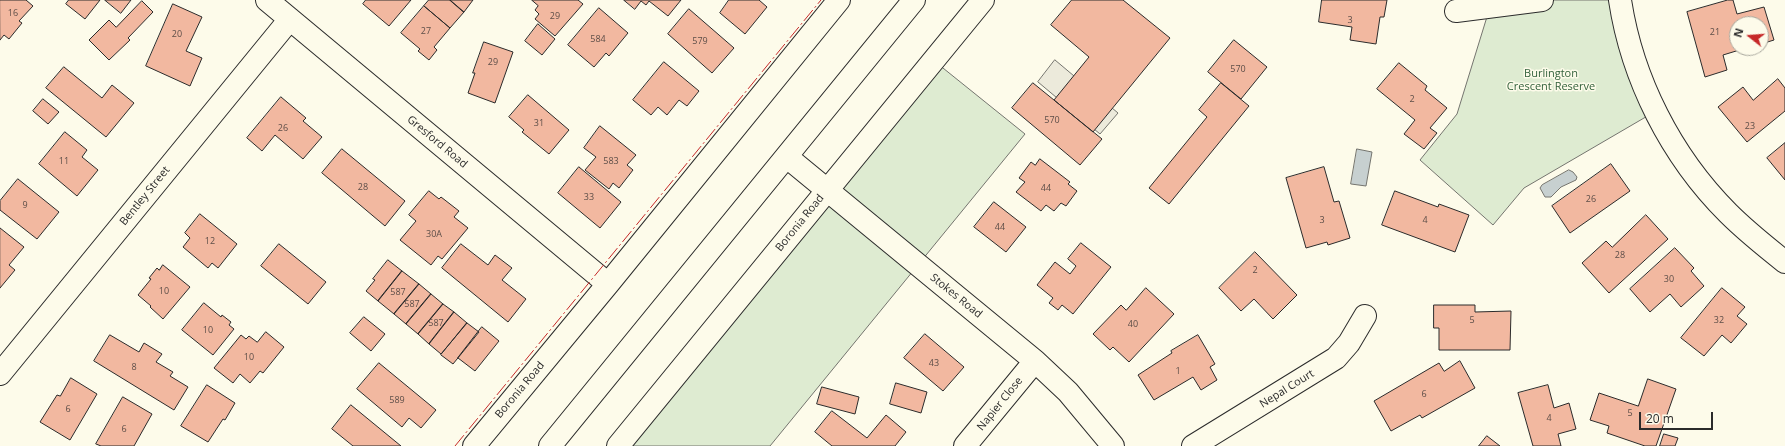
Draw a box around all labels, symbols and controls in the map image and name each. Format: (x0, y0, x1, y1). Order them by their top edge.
house number: 16 (8, 8, 18, 18)
house number: 29 (550, 11, 560, 21)
house number: 3 (1347, 15, 1353, 25)
north arrow (1729, 16, 1769, 56)
house number: 27 (421, 26, 431, 36)
text: N (1730, 26, 1746, 39)
house number: 21 (1710, 27, 1720, 37)
house number: 20 (172, 29, 182, 39)
house number: 584 (590, 34, 606, 44)
house number: 579 (692, 36, 708, 46)
house number: 29 (488, 57, 498, 67)
house number: 570 (1230, 64, 1246, 74)
park label: Burlington Crescent Reserve (1507, 67, 1595, 93)
house number: 2 (1409, 94, 1415, 104)
street label: Gresford Road (404, 113, 470, 171)
house number: 570 (1044, 115, 1060, 125)
house number: 31 (534, 118, 544, 128)
house number: 23 (1745, 121, 1755, 131)
house number: 26 (278, 123, 288, 133)
house number: 11 (59, 156, 69, 166)
house number: 583 (603, 156, 619, 166)
street label: Bentley Street (117, 164, 173, 228)
house number: 28 (358, 182, 368, 192)
house number: 44 (1041, 183, 1051, 193)
house number: 33 (584, 192, 594, 202)
street label: Boronia Road (773, 192, 827, 254)
house number: 26 (1586, 194, 1596, 204)
house number: 9 (22, 200, 28, 210)
house number: 3 (1319, 215, 1325, 225)
house number: 4 (1422, 215, 1428, 225)
house number: 44 (995, 222, 1005, 232)
house number: 30A (426, 229, 442, 239)
house number: 12 (205, 236, 215, 246)
house number: 28 (1615, 250, 1625, 260)
house number: 2 (1252, 265, 1258, 275)
street label: Stokes Road (927, 271, 985, 321)
house number: 30 (1664, 274, 1674, 284)
house number: 10 (159, 286, 169, 296)
house number: 587 (390, 287, 406, 297)
house number: 587 (404, 299, 420, 309)
house number: 5 (1469, 315, 1475, 325)
house number: 32 (1714, 315, 1724, 325)
house number: 587 (428, 318, 444, 328)
house number: 40 (1128, 319, 1138, 329)
house number: 10 (203, 325, 213, 335)
house number: 10 (244, 352, 254, 362)
house number: 43 (929, 358, 939, 368)
street label: Boronia Road (493, 359, 547, 421)
house number: 8 (131, 362, 137, 372)
house number: 1 (1175, 366, 1181, 376)
street label: Nepal Court (1257, 367, 1317, 411)
street label: Napier Close (974, 375, 1026, 433)
house number: 6 (1421, 389, 1427, 399)
house number: 589 (389, 395, 405, 405)
house number: 6 (65, 404, 71, 414)
scale bar (1641, 404, 1715, 430)
house number: 5 (1627, 408, 1633, 418)
text: 20 m (1646, 410, 1674, 427)
house number: 4 (1546, 413, 1552, 423)
house number: 6 (121, 424, 127, 434)

